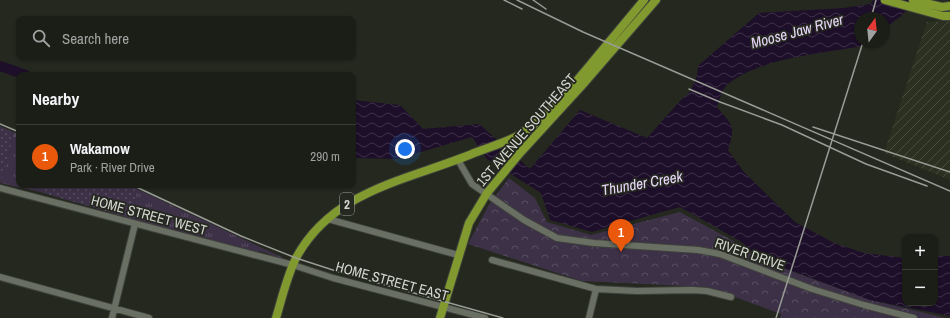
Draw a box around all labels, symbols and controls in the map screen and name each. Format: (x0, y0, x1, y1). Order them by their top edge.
water label: Moose Jaw River (748, 8, 846, 53)
north arrow (854, 12, 890, 48)
search box (16, 16, 356, 60)
icon: search (30, 27, 52, 49)
text: Search here (62, 28, 129, 49)
street label: 1ST AVENUE SOUTHEAST (472, 70, 580, 190)
text: Nearby (32, 87, 79, 110)
text: Wakamow (70, 138, 130, 159)
your location (395, 139, 415, 159)
text: 1 (42, 148, 48, 165)
text: 290 m (310, 148, 340, 165)
text: Park · River Drive (70, 159, 155, 176)
water label: Thunder Creek (600, 165, 685, 200)
street label: HOME STREET WEST (89, 191, 209, 239)
road number: 2 (340, 193, 354, 215)
pin: 1 (608, 219, 634, 252)
street label: RIVER DRIVE (712, 234, 788, 274)
map controls (902, 234, 938, 306)
button: + (902, 234, 938, 270)
street label: HOME STREET EAST (334, 257, 450, 305)
button: − (902, 270, 938, 306)

